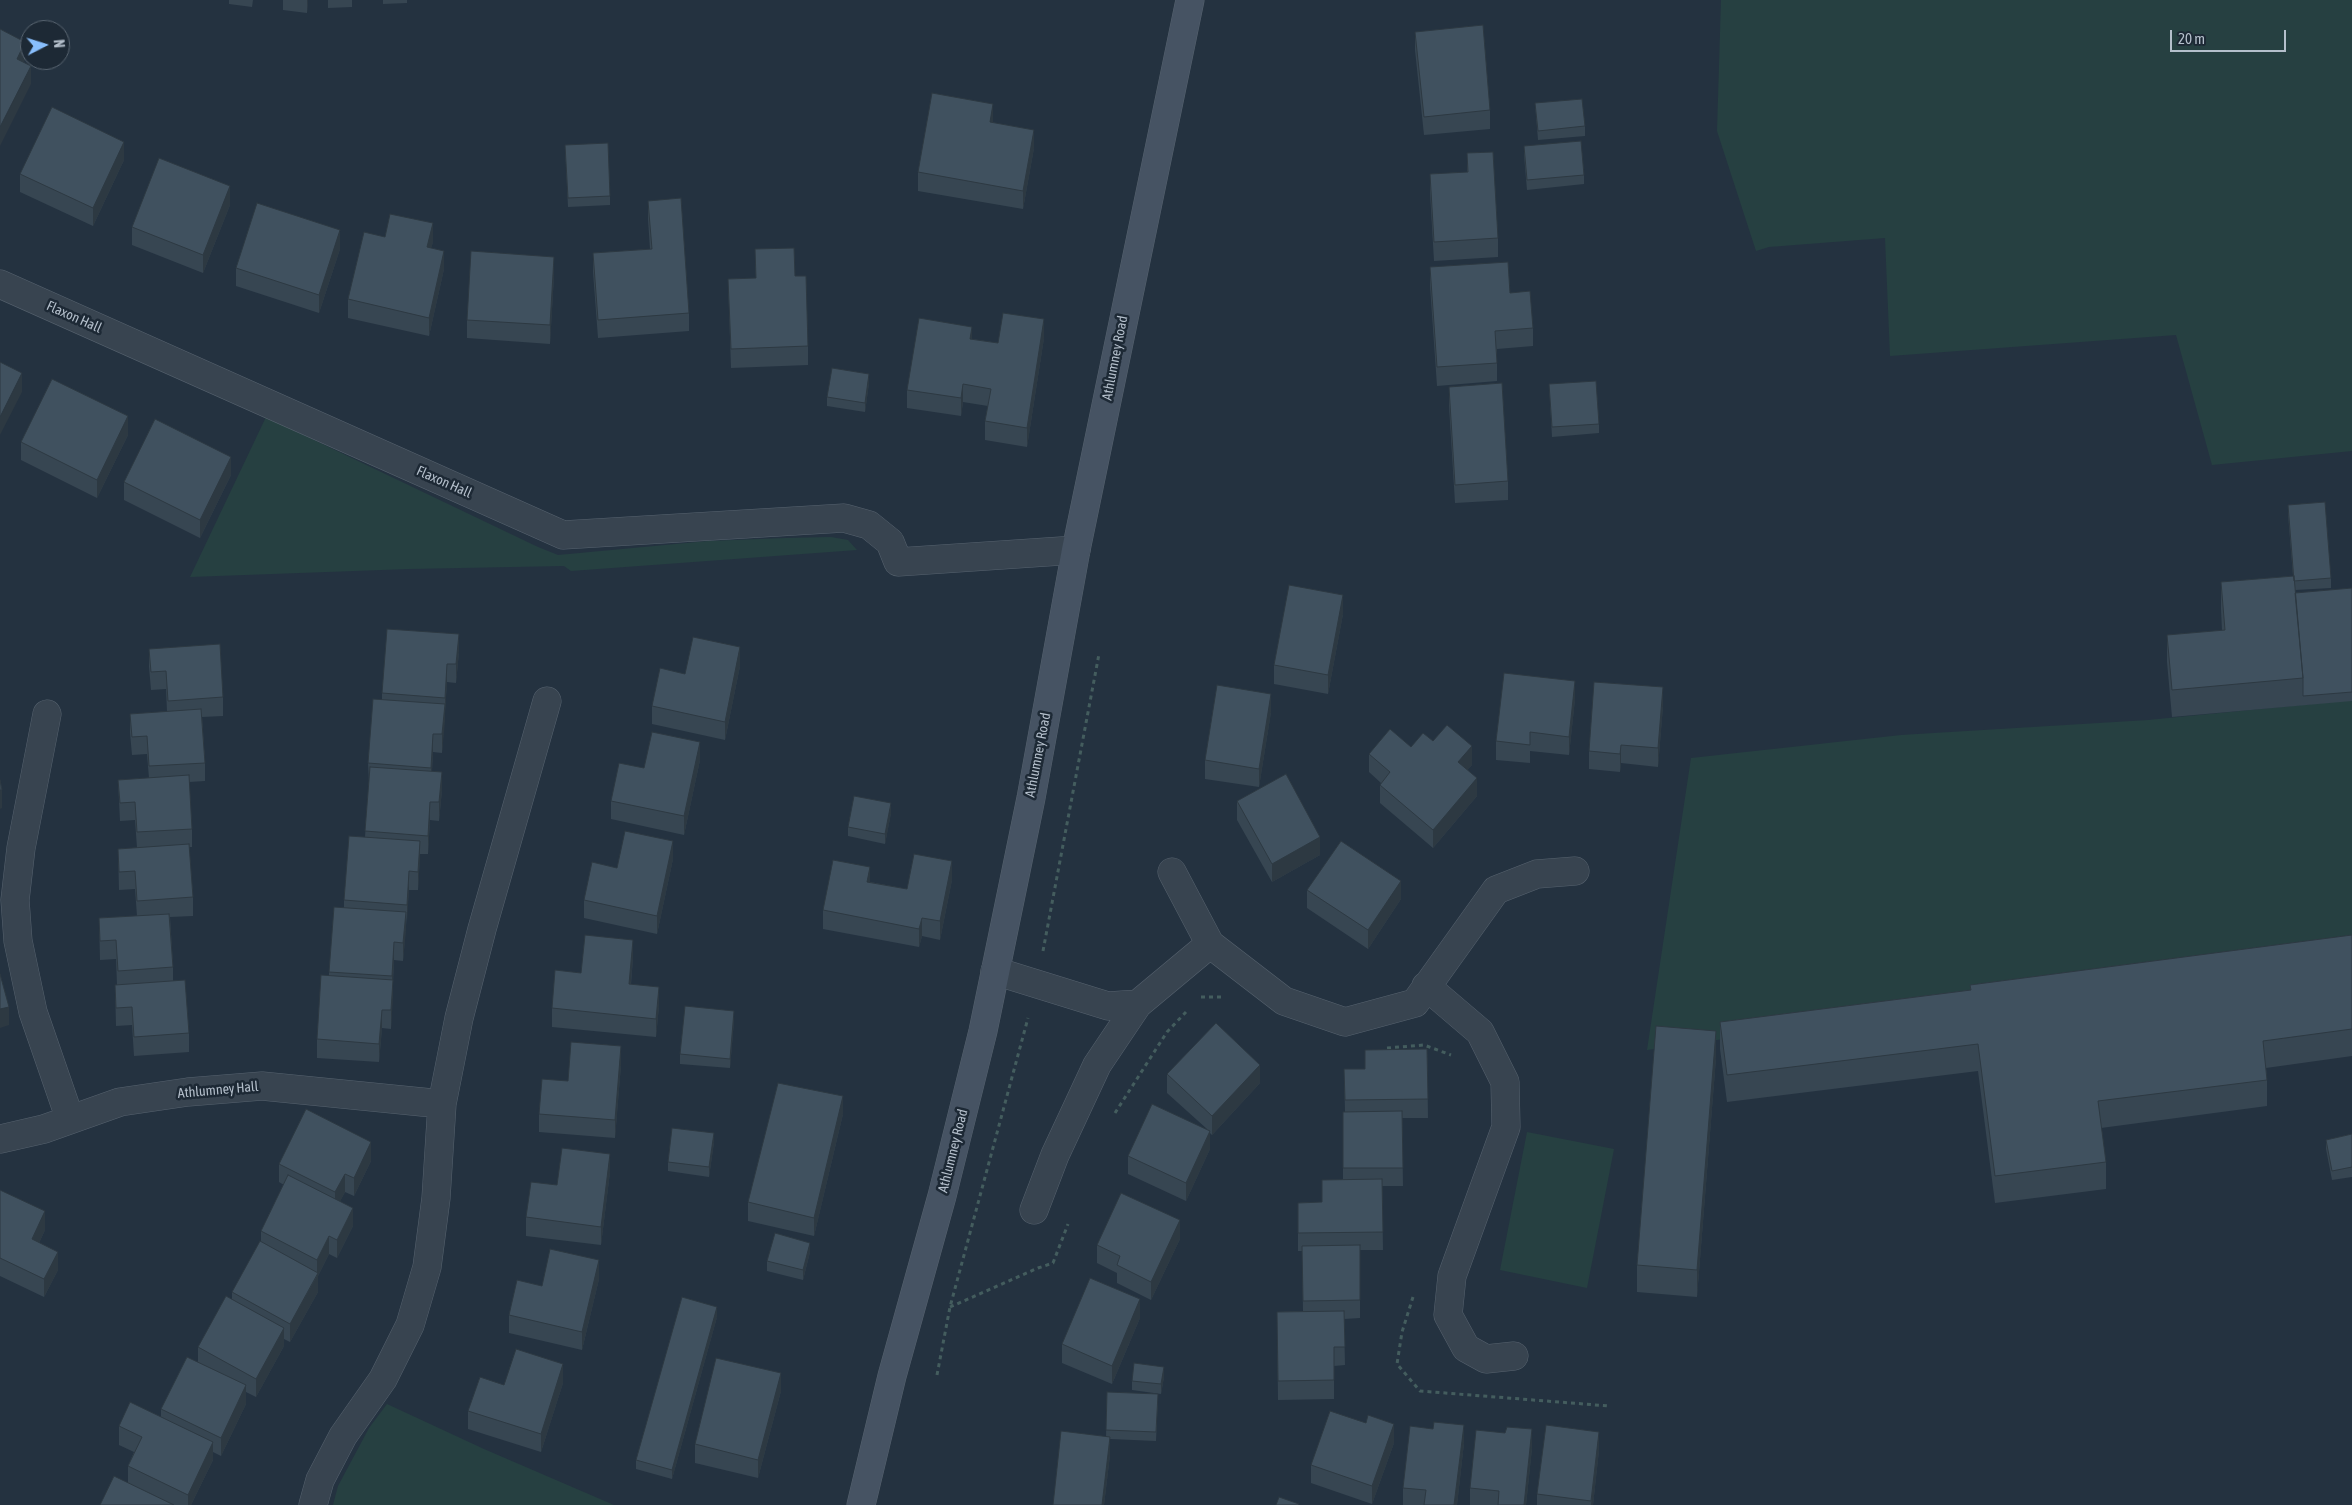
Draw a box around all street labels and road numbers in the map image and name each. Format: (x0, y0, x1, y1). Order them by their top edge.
street label: Flaxon Hall (44, 297, 104, 337)
street label: Athlumney Road (1099, 314, 1131, 402)
street label: Flaxon Hall (414, 462, 474, 502)
street label: Athlumney Road (1022, 711, 1054, 799)
street label: Athlumney Hall (177, 1078, 259, 1102)
street label: Athlumney Road (934, 1107, 972, 1195)

